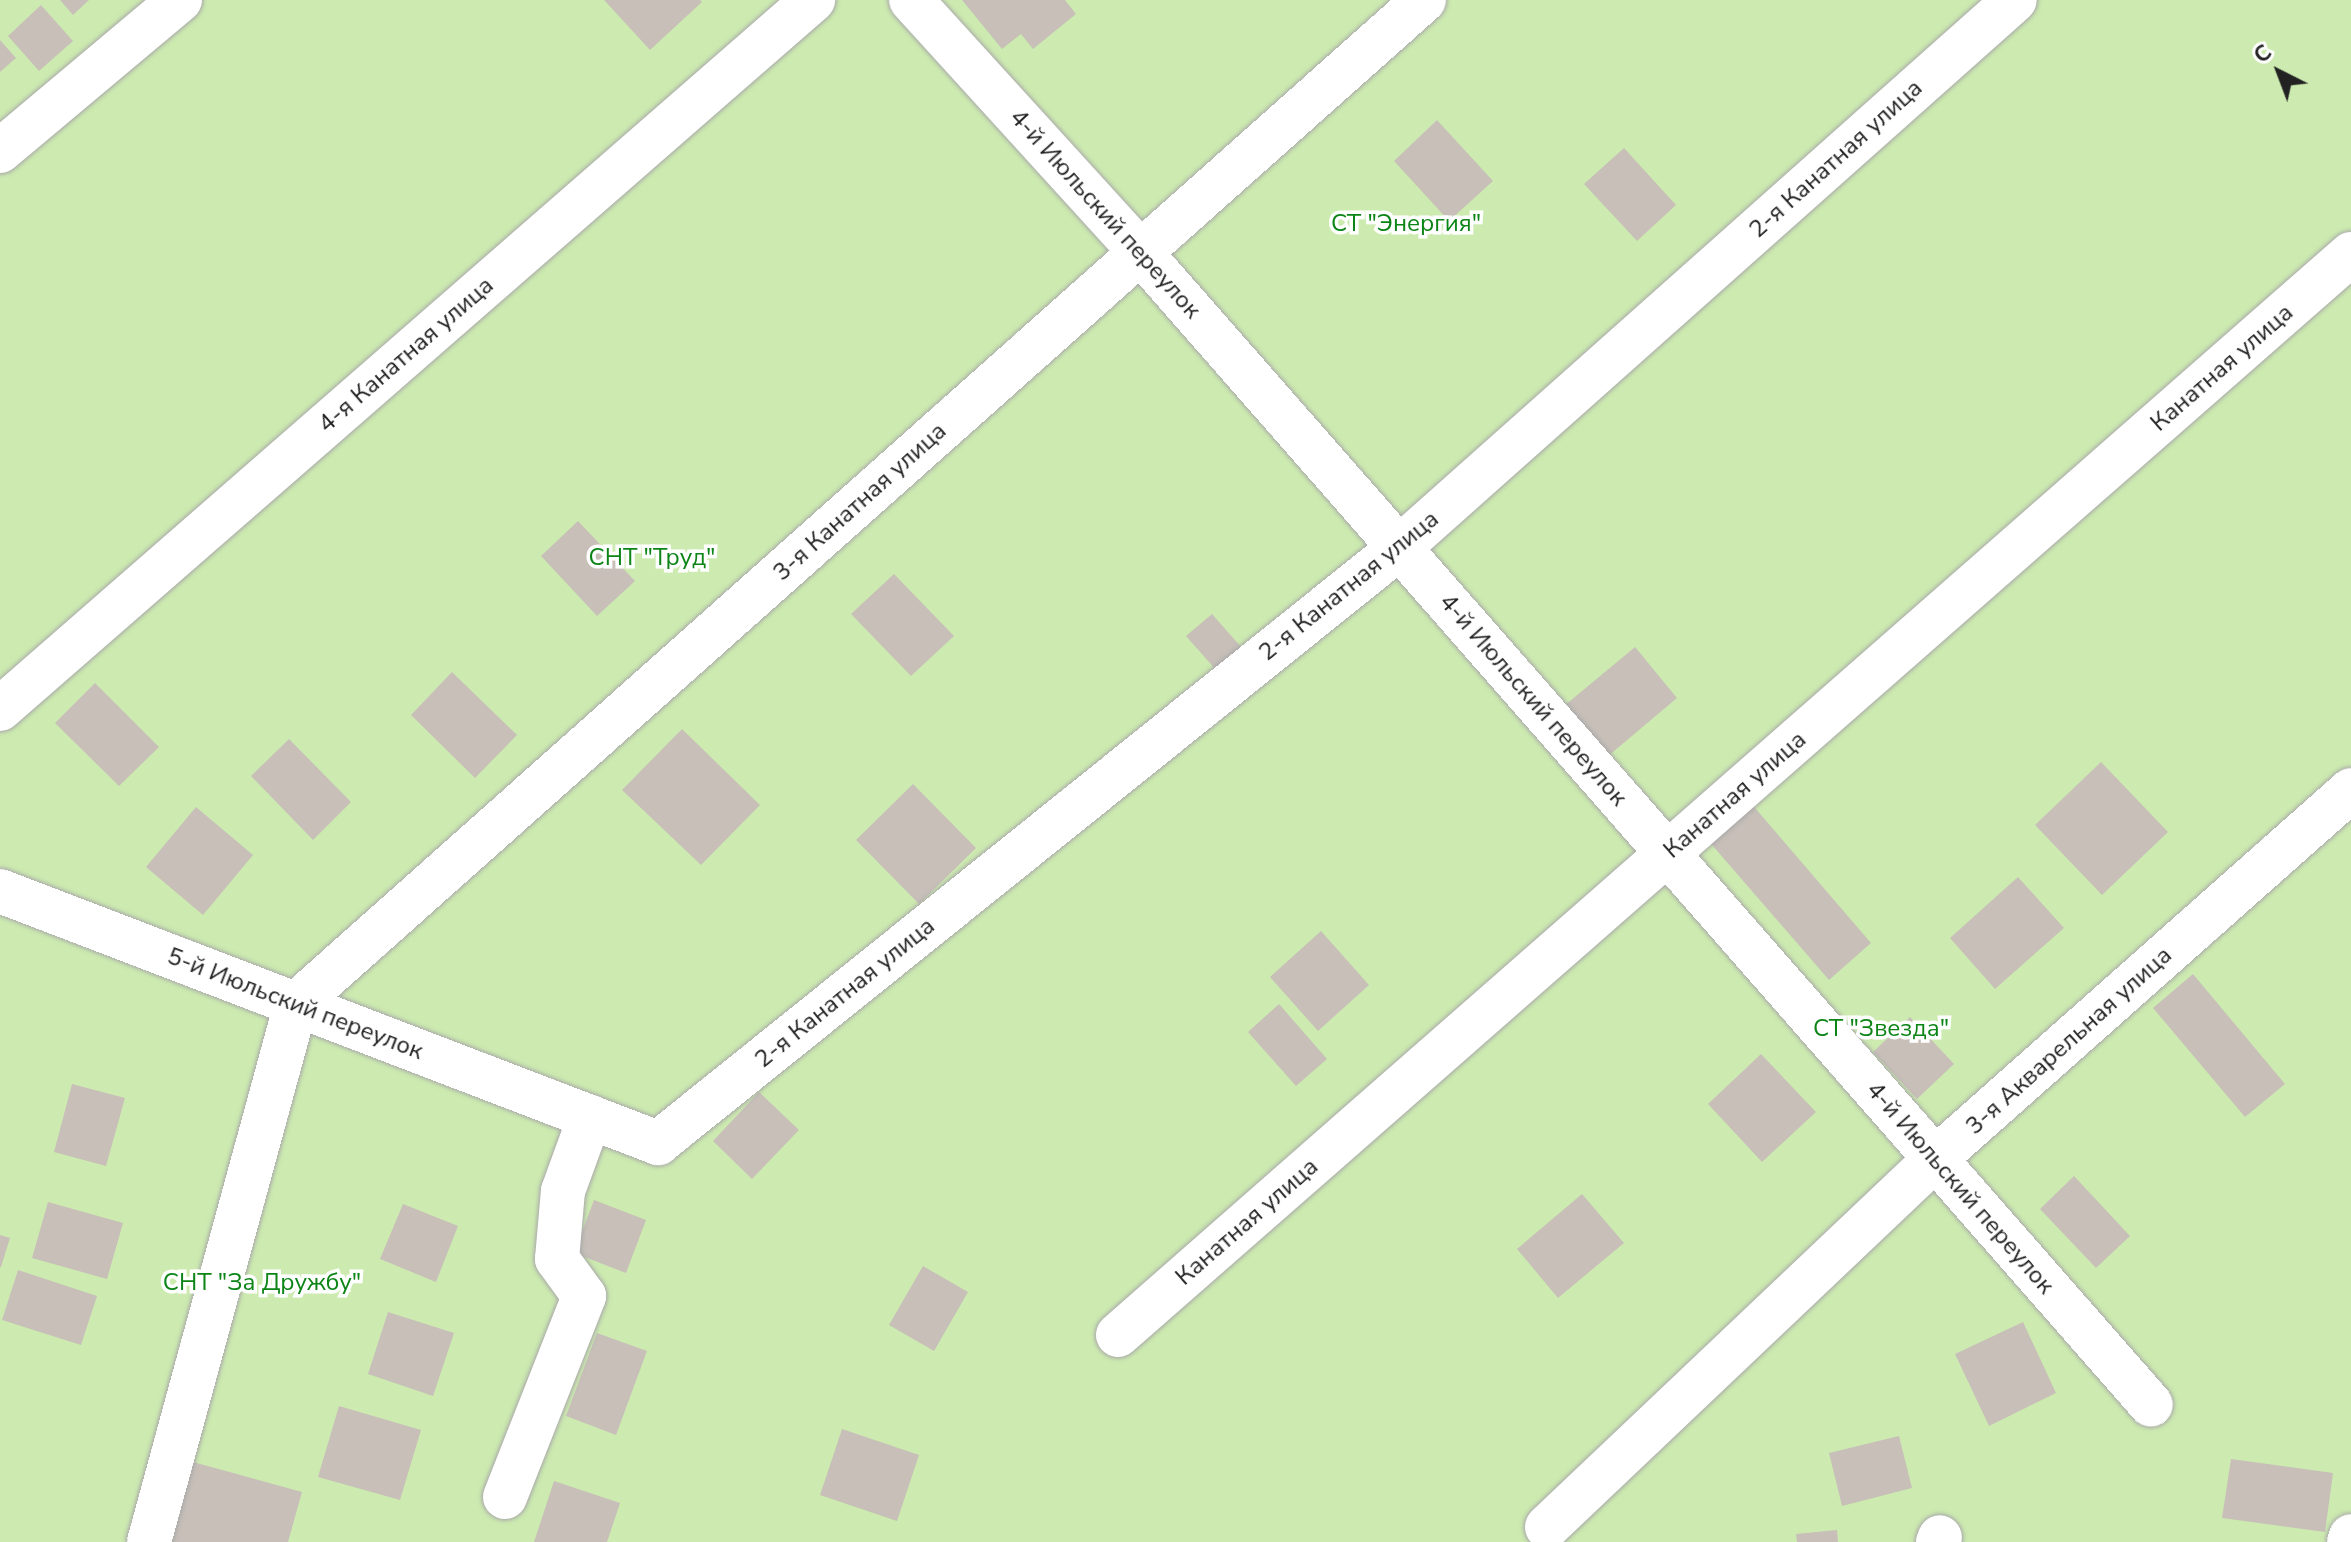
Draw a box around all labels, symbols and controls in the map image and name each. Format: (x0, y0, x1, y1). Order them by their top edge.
north arrow (2239, 32, 2319, 112)
text: С (2247, 38, 2279, 70)
street label: 2-я Канатная улица (1744, 74, 1928, 244)
street label: 4-й Июльский переулок (1003, 103, 1207, 325)
park label: СТ "Энергия" (1331, 210, 1481, 238)
street label: 4-я Канатная улица (312, 271, 500, 439)
street label: Канатная улица (2145, 298, 2299, 438)
street label: 3-я Канатная улица (768, 417, 952, 587)
street label: 2-я Канатная улица (1253, 505, 1445, 667)
park label: СНТ "Труд" (589, 544, 715, 572)
street label: 4-й Июльский переулок (1433, 588, 1633, 812)
street label: Канатная улица (1658, 725, 1812, 865)
street label: 2-я Канатная улица (749, 912, 941, 1074)
street label: 3-я Акварельная улица (1960, 941, 2178, 1141)
street label: 5-й Июльский переулок (163, 942, 427, 1066)
park label: СТ "Звезда" (1813, 1015, 1949, 1043)
street label: 4-й Июльский переулок (1860, 1076, 2060, 1300)
street label: Канатная улица (1170, 1152, 1324, 1292)
park label: СНТ "За Дружбу" (163, 1269, 361, 1297)

